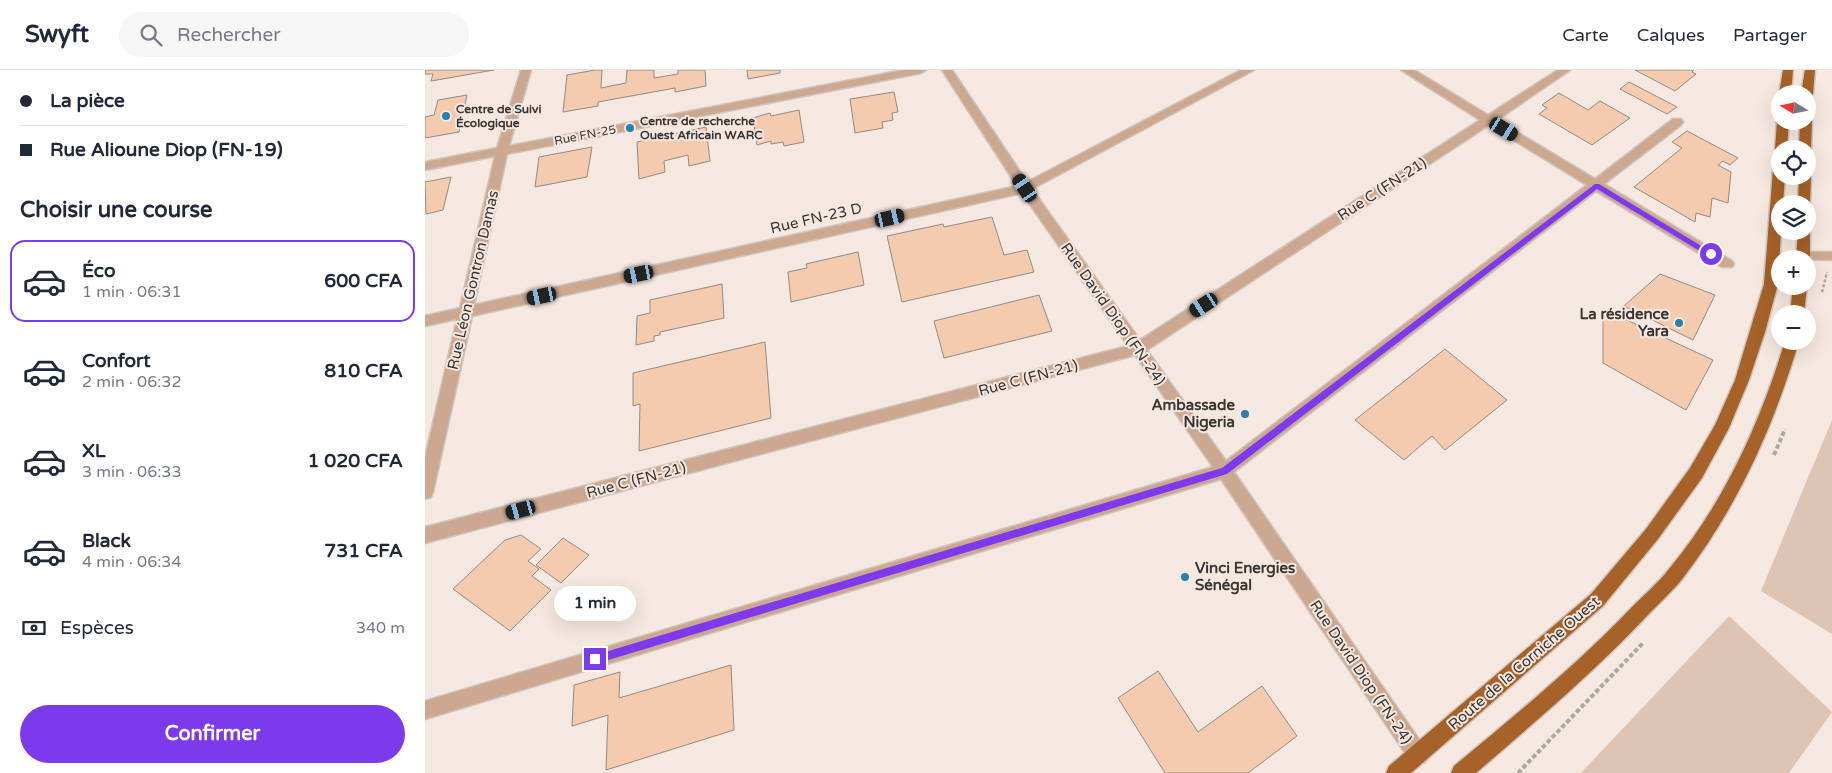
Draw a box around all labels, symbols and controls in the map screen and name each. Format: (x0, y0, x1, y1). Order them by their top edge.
search box (119, 12, 469, 57)
text: Swyft (25, 20, 89, 49)
icon: search (137, 21, 165, 49)
text: Rechercher (177, 24, 280, 46)
text: Carte (1562, 24, 1609, 46)
text: Calques (1637, 24, 1705, 46)
text: Partager (1733, 24, 1807, 46)
north arrow (1771, 85, 1816, 130)
map controls (1771, 85, 1816, 350)
text: La pièce (50, 90, 125, 112)
place label: Centre de Suivi Écologique (456, 102, 541, 131)
marker: Centre de Suivi Écologique (440, 110, 452, 122)
place label: Centre de recherche Ouest Africain WARC (640, 114, 763, 142)
car (1487, 115, 1520, 143)
street label: Rue FN-25 (553, 122, 617, 148)
marker: Centre de recherche Ouest Africain WARC (624, 122, 636, 134)
text: Rue Alioune Diop (FN-19) (50, 139, 283, 161)
button: locate (1771, 140, 1816, 185)
street label: Rue C (FN-21) (1334, 154, 1430, 224)
car (1010, 171, 1039, 205)
street label: Rue Léon Gontron Damas (444, 189, 502, 371)
button: layers (1771, 195, 1816, 240)
text: Choisir une course (20, 197, 213, 223)
street label: Rue FN-23 D (768, 199, 864, 237)
car (873, 207, 906, 229)
street label: Rue David Diop (FN-24) (1057, 239, 1169, 389)
route start (1700, 243, 1722, 265)
button: + (1771, 250, 1816, 295)
icon: car (22, 259, 67, 304)
text: Éco (82, 260, 115, 282)
car (622, 264, 655, 284)
text: 600 CFA (324, 270, 403, 292)
text: 1 min · 06:31 (82, 282, 181, 302)
car (525, 286, 558, 306)
car (1187, 291, 1220, 319)
place label: La résidence Yara (1580, 305, 1670, 340)
button: − (1771, 305, 1816, 350)
marker: La résidence Yara (1673, 317, 1685, 329)
icon: car (22, 349, 67, 394)
text: Confort (82, 350, 151, 372)
street label: Rue C (FN-21) (976, 356, 1080, 400)
text: 810 CFA (324, 360, 403, 382)
text: 2 min · 06:32 (82, 372, 181, 392)
place label: Ambassade Nigeria (1151, 396, 1235, 432)
marker: Ambassade Nigeria (1239, 408, 1251, 420)
icon: car (22, 439, 67, 484)
text: XL (82, 440, 106, 462)
text: 1 020 CFA (307, 450, 403, 472)
street label: Rue C (FN-21) (584, 458, 688, 502)
text: 3 min · 06:33 (82, 462, 181, 482)
car (504, 499, 537, 521)
icon: car (22, 529, 67, 574)
text: Black (82, 530, 131, 552)
text: 731 CFA (324, 540, 403, 562)
text: 4 min · 06:34 (82, 552, 181, 572)
place label: Vinci Energies Sénégal (1195, 559, 1295, 595)
marker: Vinci Energies Sénégal (1179, 571, 1191, 583)
callout: 1 min (554, 586, 636, 622)
street label: Route de la Corniche Ouest (1445, 592, 1604, 734)
text: 1 min (574, 593, 616, 613)
street label: Rue David Diop (FN-24) (1306, 597, 1416, 747)
icon: cash (20, 614, 48, 642)
text: Espèces (60, 617, 134, 639)
text: 340 m (356, 618, 405, 638)
route end (584, 648, 606, 670)
button: Confirmer (20, 705, 405, 763)

